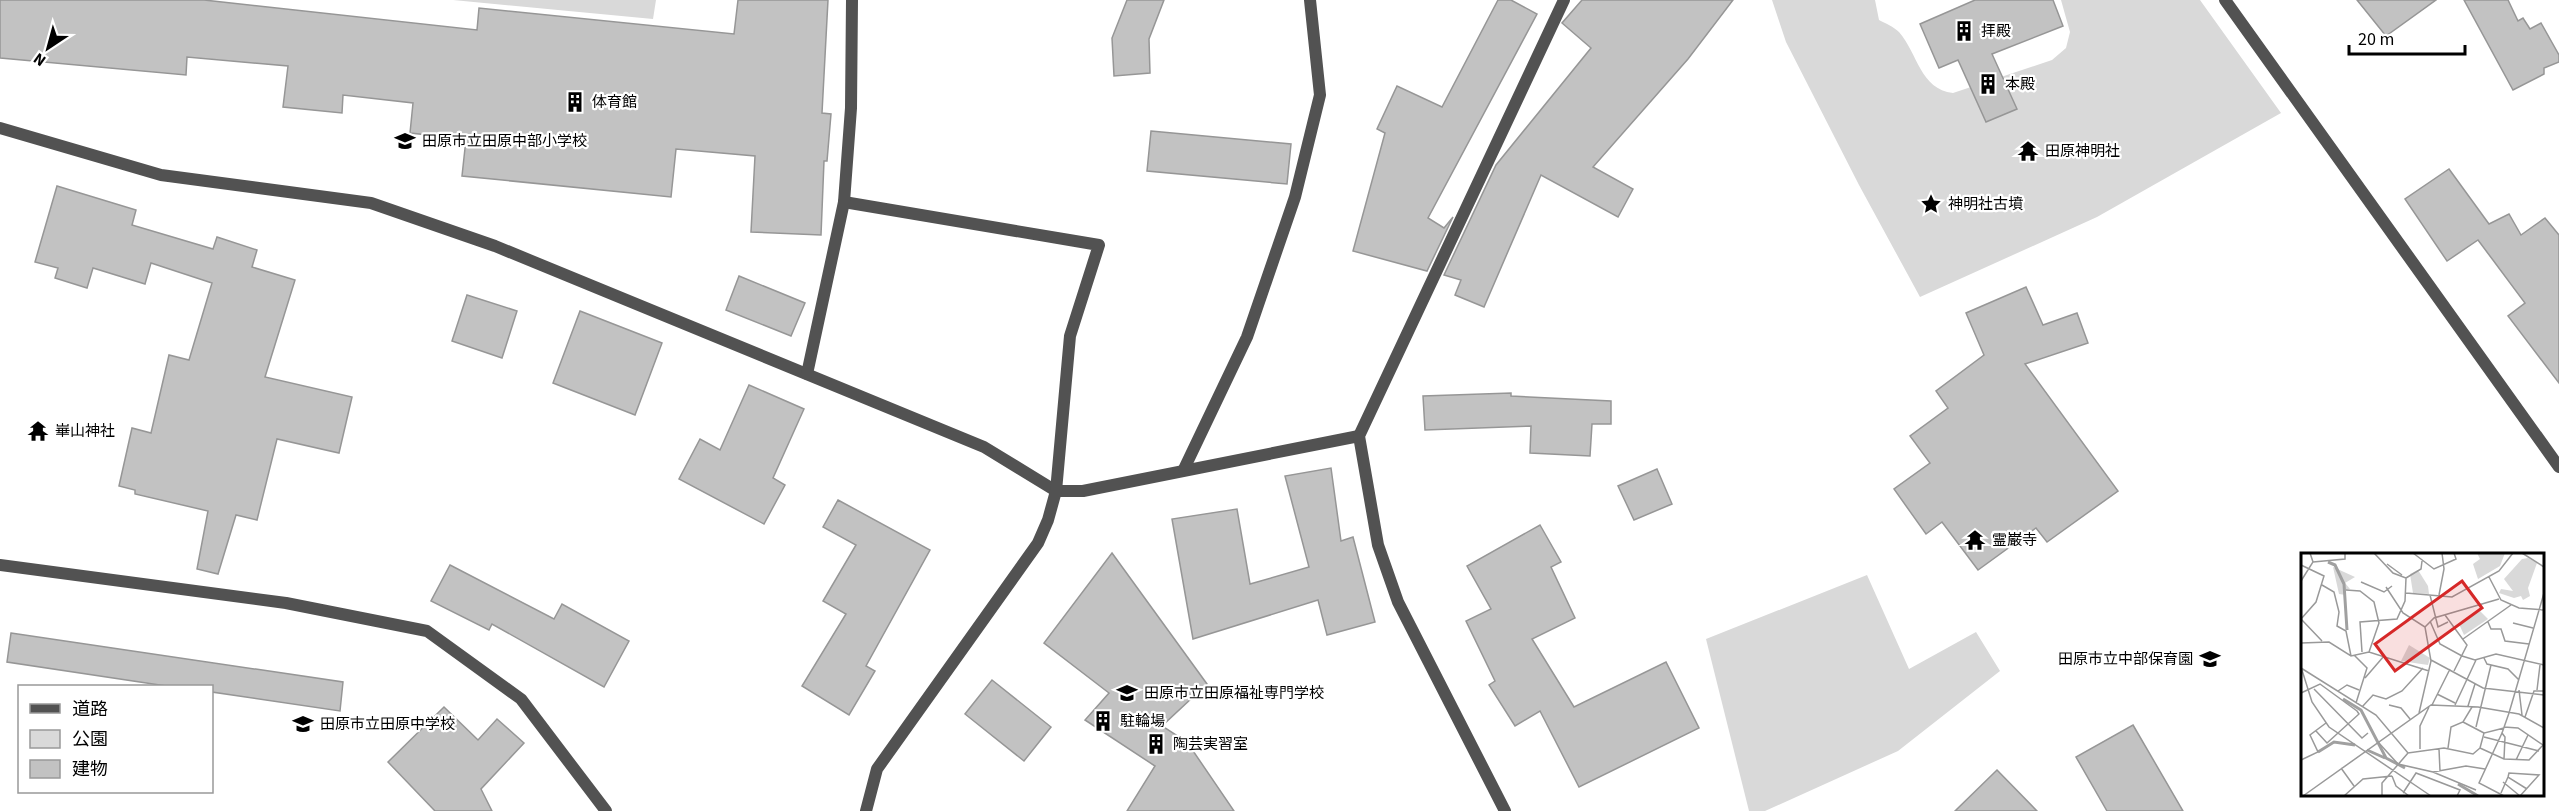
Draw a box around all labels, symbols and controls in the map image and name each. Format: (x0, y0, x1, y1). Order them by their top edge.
north arrow (18, 18, 78, 78)
scale bar (2349, 18, 2464, 56)
building icon: 拝殿 (1952, 19, 1976, 43)
place label: 拝殿 (1981, 21, 2011, 42)
text: 20 m (2358, 27, 2394, 52)
text: N (29, 47, 51, 71)
building icon: 本殿 (1976, 72, 2000, 96)
place label: 本殿 (2005, 74, 2035, 95)
building icon: 体育館 (563, 90, 587, 114)
place label: 体育館 (592, 92, 637, 113)
school or university icon: 田原市立田原中部小学校 (393, 129, 417, 153)
place label: 田原市立田原中部小学校 (422, 131, 587, 152)
temple icon: 田原神明社 (2016, 139, 2040, 163)
place label: 田原神明社 (2045, 141, 2120, 162)
place icon: 神明社古墳 (1919, 192, 1943, 216)
place label: 神明社古墳 (1948, 194, 2023, 215)
temple icon: 崋山神社 (26, 419, 50, 443)
place label: 崋山神社 (55, 421, 115, 442)
temple icon: 霊巌寺 (1963, 528, 1987, 552)
place label: 霊巌寺 (1992, 530, 2037, 551)
inset map (2301, 553, 2544, 796)
school or university icon: 田原市立中部保育園 (2198, 647, 2222, 671)
place label: 田原市立中部保育園 (2058, 649, 2193, 670)
school or university icon: 田原市立田原福祉専門学校 (1115, 681, 1139, 705)
place label: 田原市立田原福祉専門学校 (1144, 683, 1324, 704)
legend (18, 685, 213, 793)
text: 道路 (72, 697, 108, 722)
building icon: 駐輪場 (1091, 709, 1115, 733)
place label: 駐輪場 (1120, 711, 1165, 732)
school or university icon: 田原市立田原中学校 (291, 712, 315, 736)
place label: 田原市立田原中学校 (320, 714, 455, 735)
text: 公園 (72, 727, 108, 752)
building icon: 陶芸実習室 (1144, 732, 1168, 756)
place label: 陶芸実習室 (1173, 734, 1248, 755)
text: 建物 (72, 757, 108, 782)

